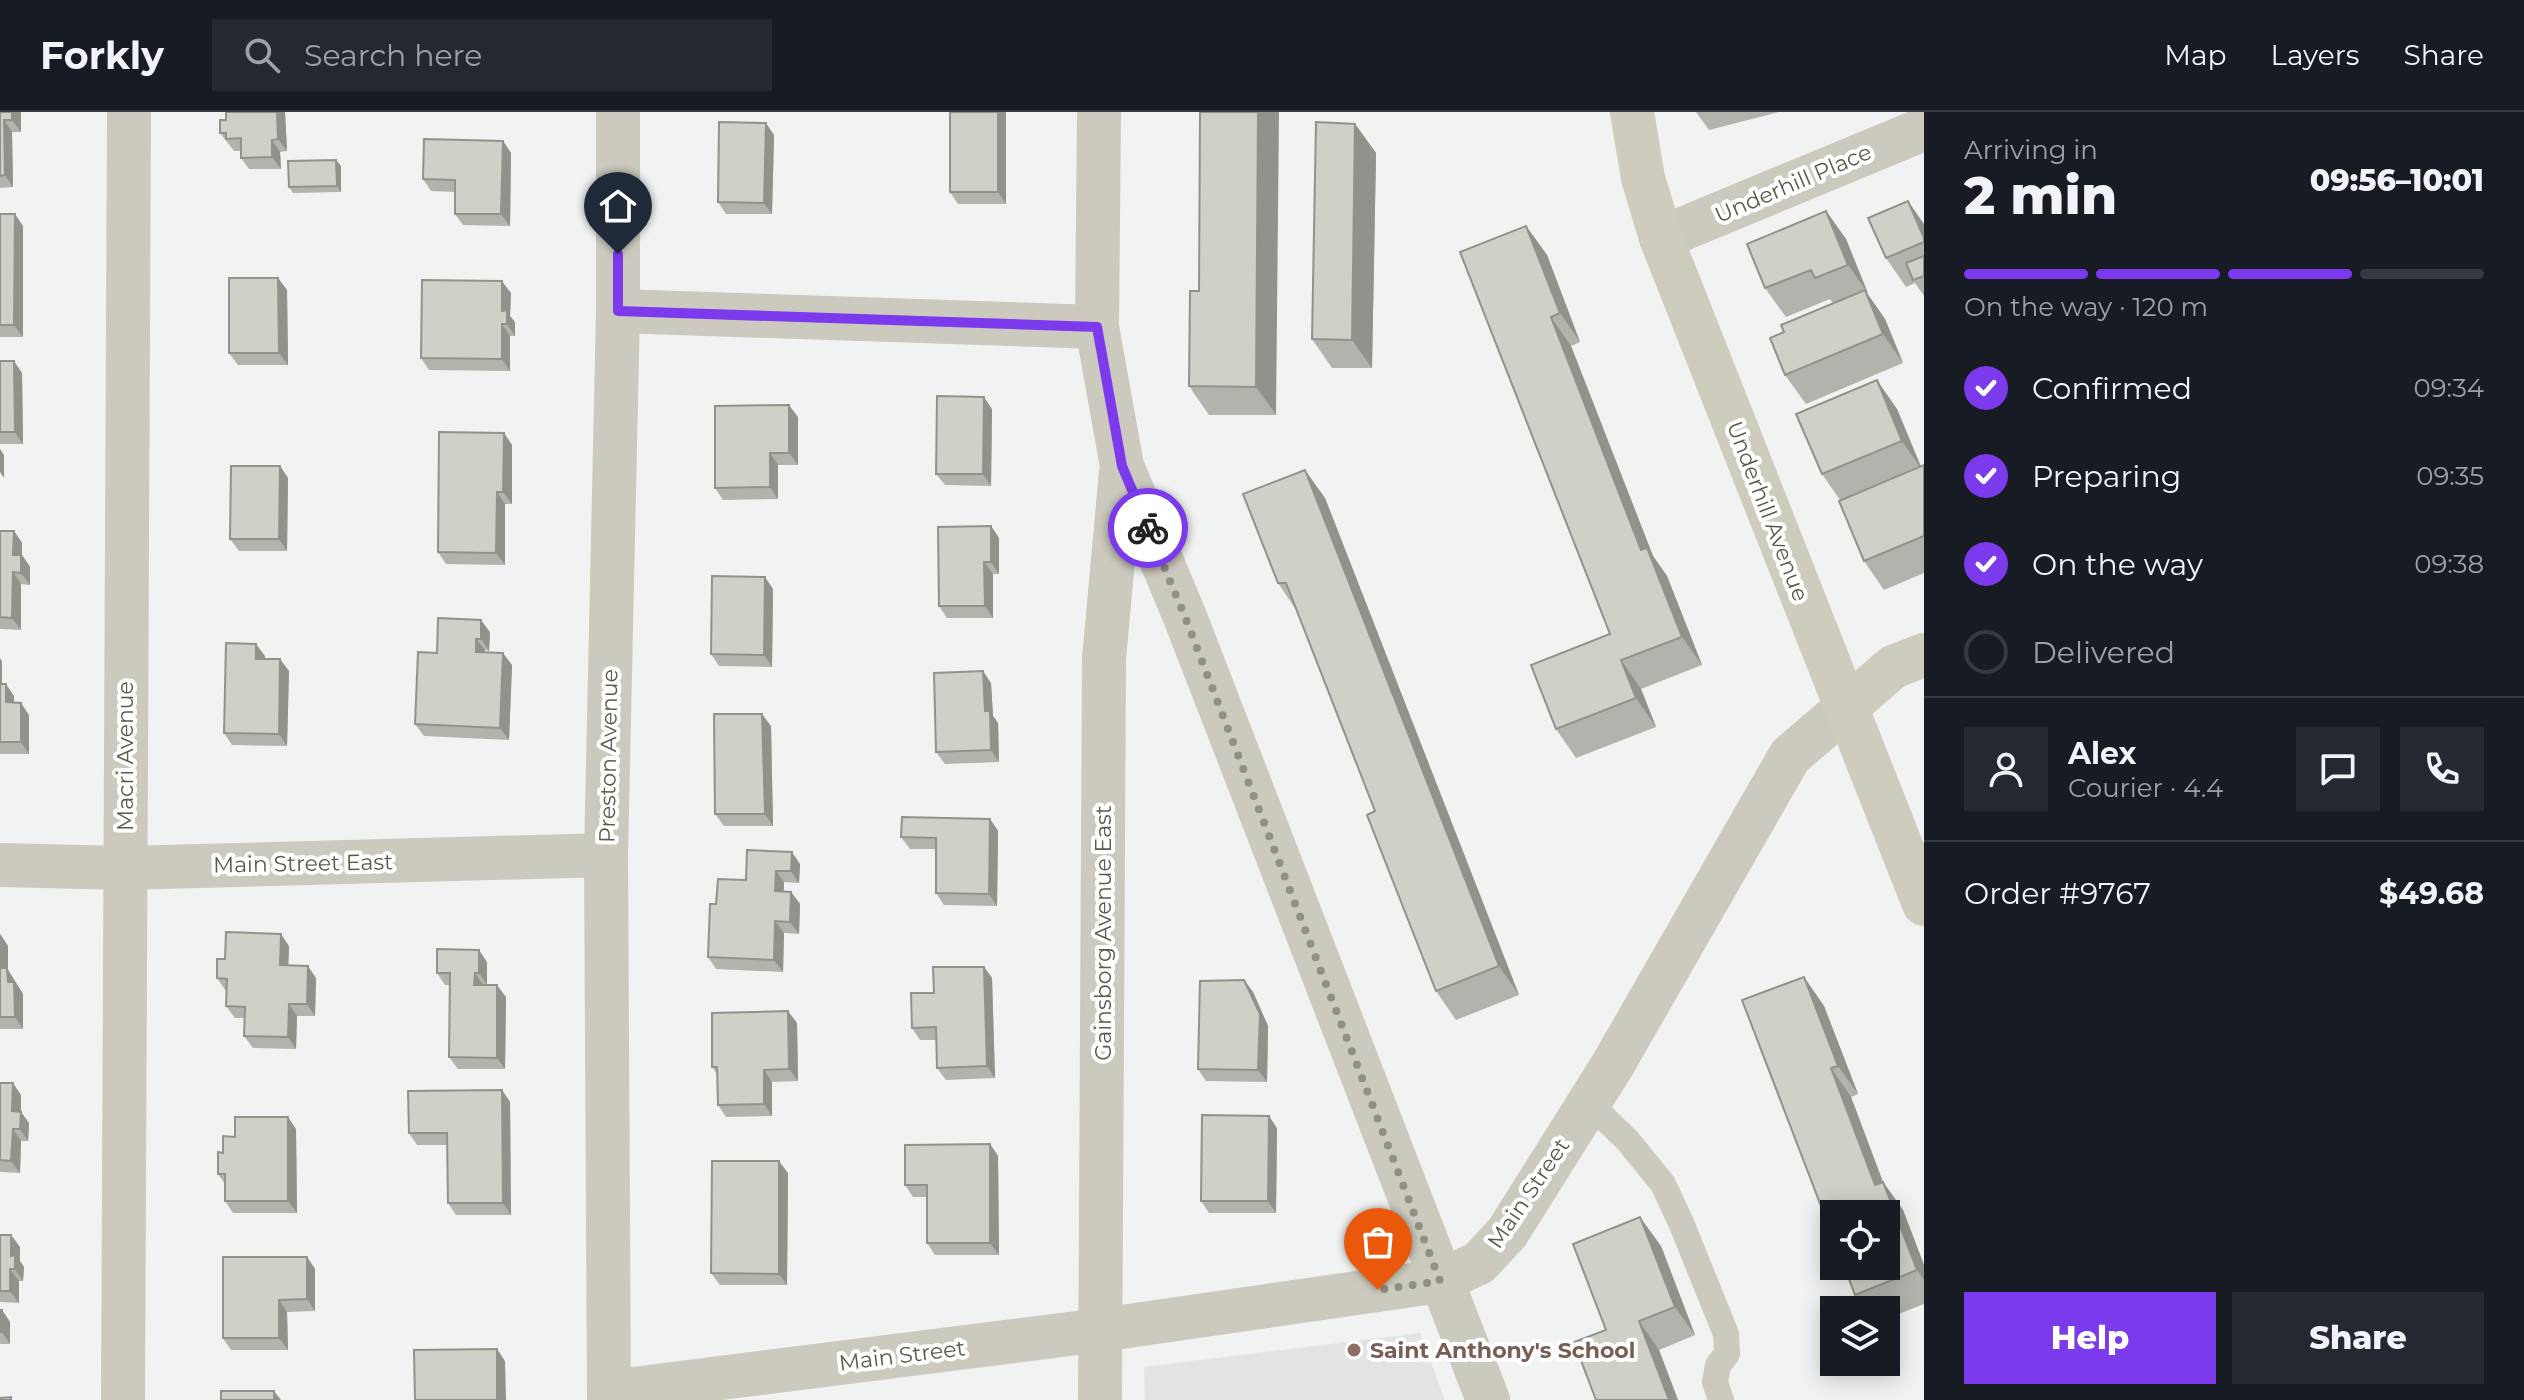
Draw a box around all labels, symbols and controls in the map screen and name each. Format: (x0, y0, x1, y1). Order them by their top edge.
search box (212, 19, 772, 91)
text: Forkly (40, 32, 164, 79)
icon: search (240, 33, 284, 77)
text: Search here (304, 37, 482, 74)
text: Map (2164, 38, 2227, 72)
text: Layers (2271, 38, 2360, 72)
text: Share (2404, 38, 2484, 72)
text: Arriving in (1964, 134, 2098, 166)
street label: Underhill Place (1711, 138, 1876, 229)
text: 09:56–10:01 (2310, 162, 2484, 199)
text: 2 min (1964, 164, 2117, 227)
pin (584, 172, 652, 254)
icon: home (596, 184, 640, 228)
text: On the way · 120 m (1964, 291, 2208, 323)
icon: check (1964, 366, 2008, 410)
text: Confirmed (2032, 370, 2192, 407)
text: 09:34 (2414, 372, 2484, 404)
street label: Underhill Avenue (1721, 417, 1814, 605)
icon: check (1964, 454, 2008, 498)
text: Preparing (2032, 458, 2181, 495)
text: 09:35 (2416, 460, 2484, 492)
courier (1108, 488, 1188, 568)
icon: bike (1126, 506, 1170, 550)
icon: check (1964, 542, 2008, 586)
text: On the way (2032, 546, 2203, 583)
text: 09:38 (2414, 548, 2484, 580)
text: Delivered (2032, 634, 2175, 671)
street label: Preston Avenue (593, 669, 624, 843)
street label: Macri Avenue (112, 681, 139, 831)
button: person (1964, 727, 2048, 811)
button: chat (2296, 727, 2380, 811)
button: phone (2400, 727, 2484, 811)
text: Alex (2068, 735, 2136, 772)
text: Courier · 4.4 (2068, 772, 2223, 804)
street label: Gainsborg Avenue East (1090, 805, 1117, 1061)
street label: Main Street East (213, 848, 393, 879)
text: Order #9767 (1964, 875, 2151, 912)
text: $49.68 (2379, 875, 2484, 912)
street label: Main Street (1482, 1133, 1575, 1253)
map controls (1820, 1200, 1900, 1376)
button: locate (1820, 1200, 1900, 1280)
pin (1344, 1208, 1412, 1290)
icon: bag (1356, 1220, 1400, 1264)
button: Help (1964, 1292, 2216, 1384)
button: Share (2232, 1292, 2484, 1384)
button: layers (1820, 1296, 1900, 1376)
street label: Main Street (837, 1334, 967, 1377)
place label: Saint Anthony's School (1370, 1337, 1635, 1364)
marker: Saint Anthony's School (1345, 1341, 1363, 1359)

